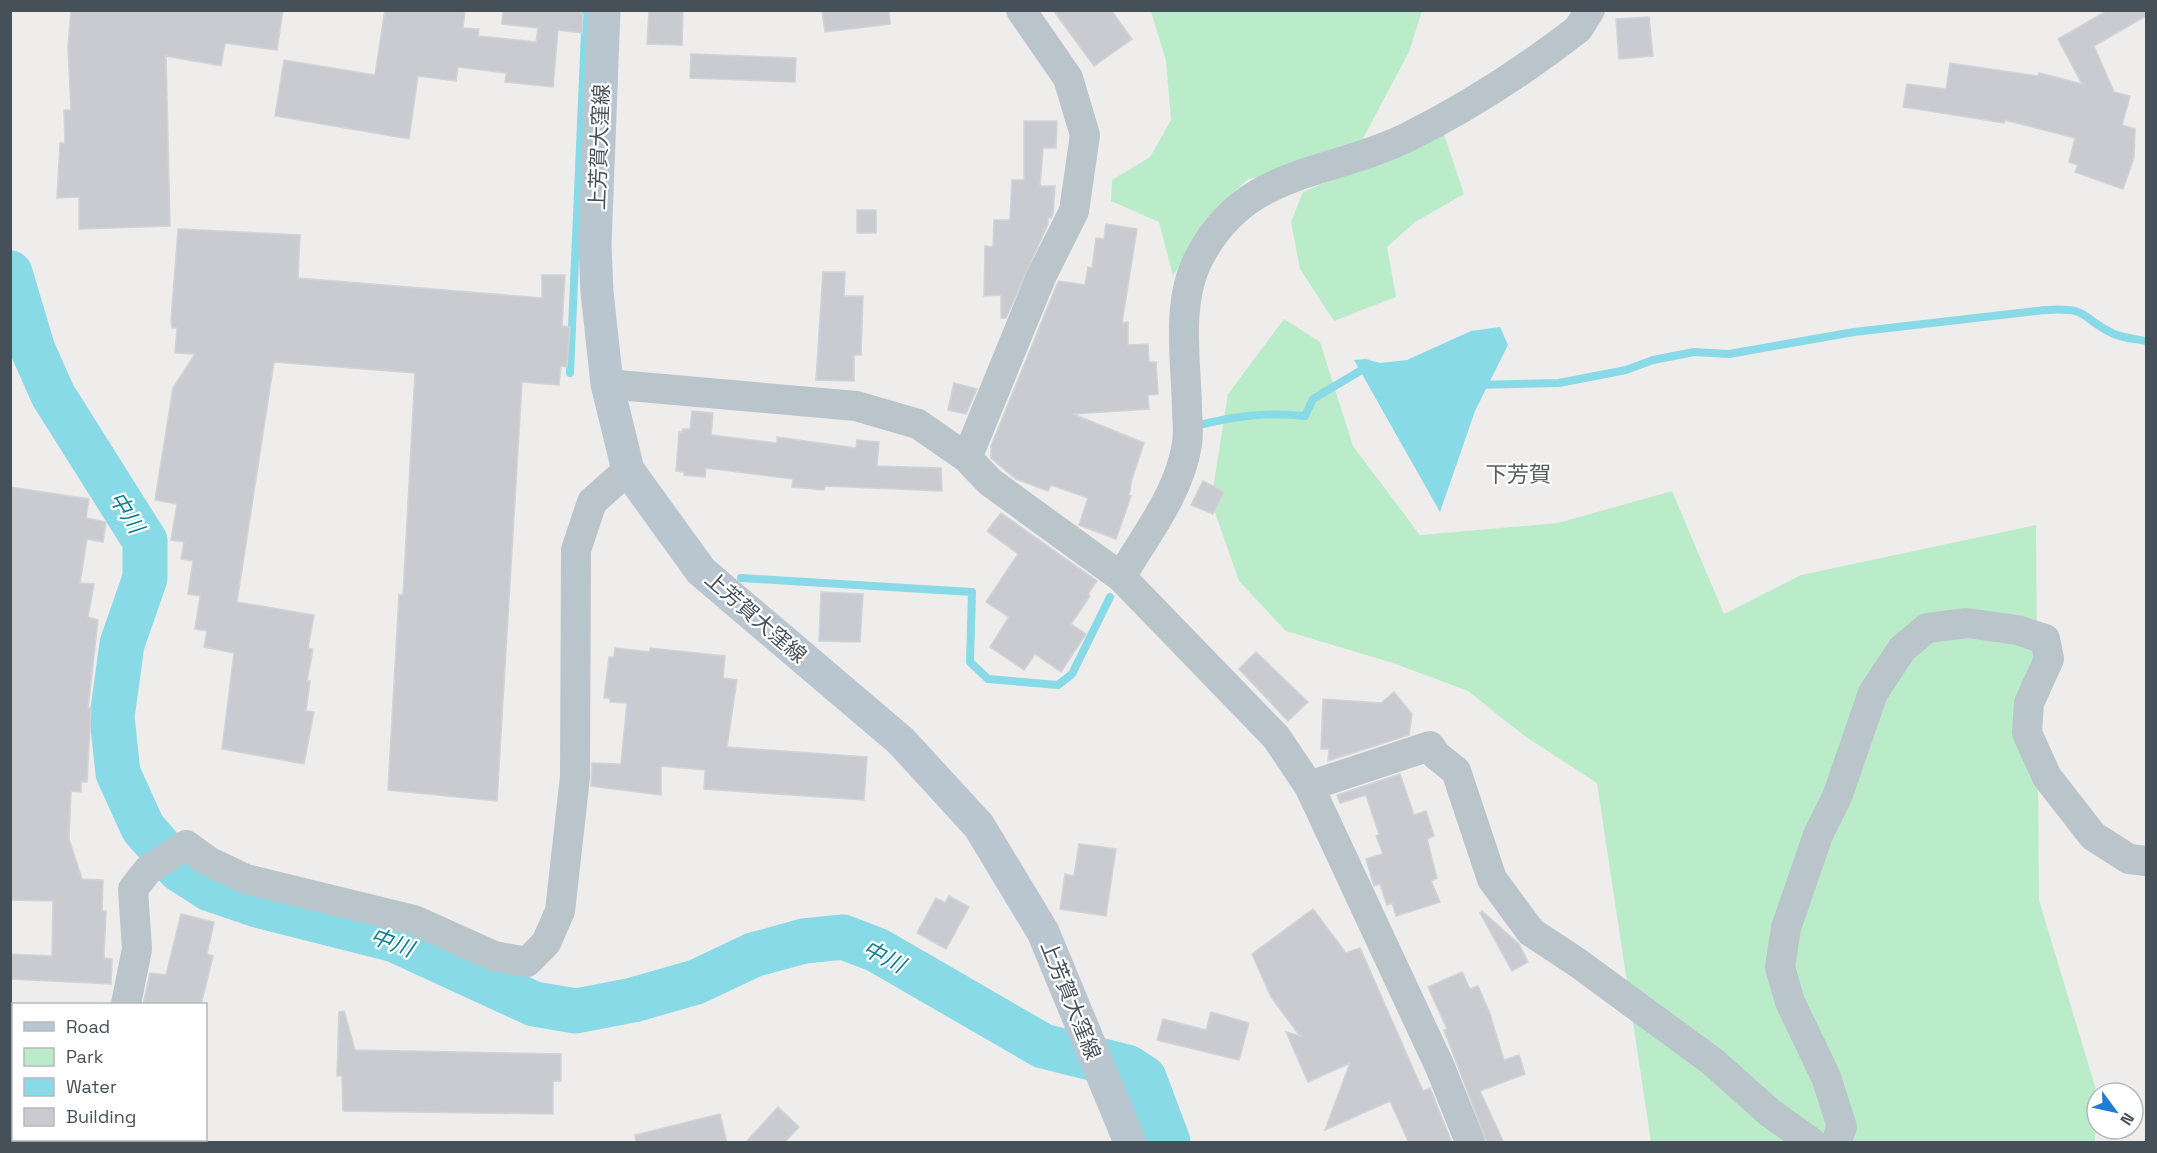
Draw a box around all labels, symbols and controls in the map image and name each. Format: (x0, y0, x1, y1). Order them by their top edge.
street label: 上芳賀大窪線 (583, 84, 615, 210)
district label: 下芳賀 (1485, 460, 1551, 488)
water label: 中川 (103, 486, 152, 540)
street label: 上芳賀大窪線 (700, 565, 812, 669)
water label: 中川 (367, 921, 419, 963)
water label: 中川 (858, 934, 912, 979)
street label: 上芳賀大窪線 (1035, 937, 1107, 1063)
legend (12, 1003, 207, 1141)
text: Road (66, 1015, 110, 1038)
text: Park (66, 1045, 104, 1068)
text: Water (66, 1075, 117, 1098)
north arrow (2085, 1081, 2145, 1141)
text: Building (66, 1105, 136, 1128)
text: N (2115, 1109, 2139, 1129)

